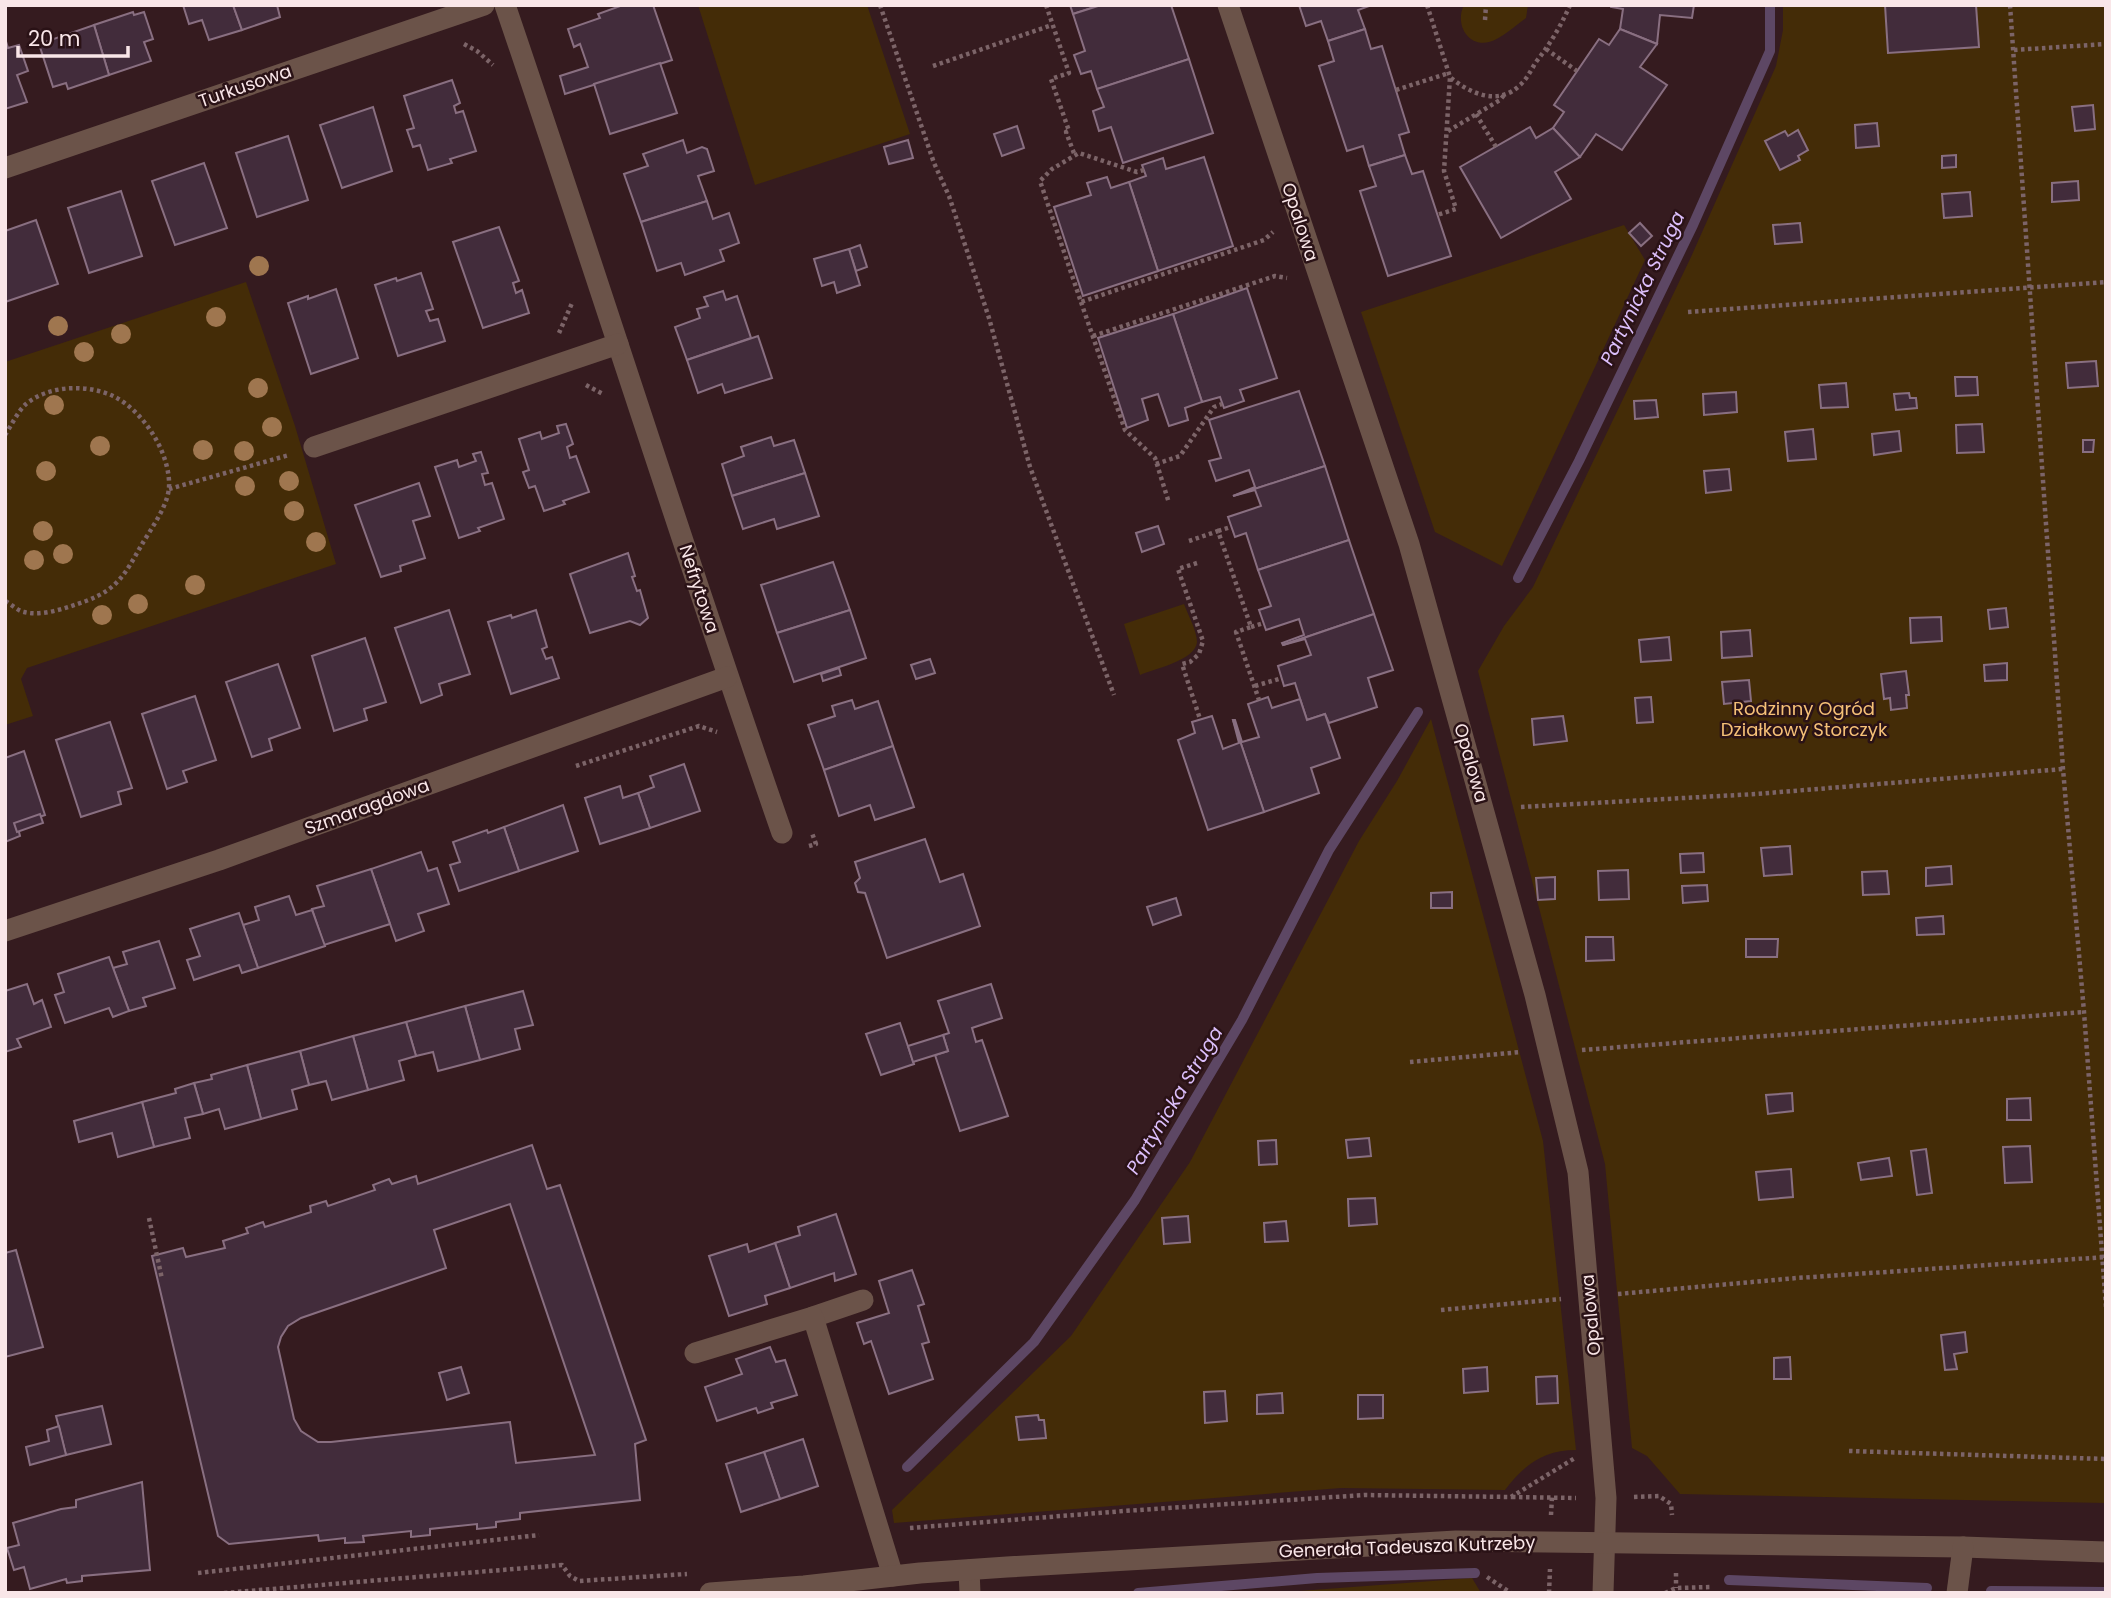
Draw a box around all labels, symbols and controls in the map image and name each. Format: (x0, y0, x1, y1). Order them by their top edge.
scale bar (18, 14, 128, 58)
text: 20 m (28, 24, 81, 53)
street label: Turkusowa (195, 58, 295, 113)
street label: Opalowa (1276, 179, 1325, 264)
water label: Partynicka Struga (1593, 207, 1691, 370)
street label: Nefrytowa (673, 541, 726, 636)
park label: Rodzinny Ogród Działkowy Storczyk (1721, 696, 1888, 742)
street label: Opalowa (1448, 720, 1495, 805)
street label: Szmaragdowa (301, 772, 433, 841)
water label: Partynicka Struga (1120, 1021, 1229, 1179)
street label: Opalowa (1575, 1273, 1607, 1357)
street label: Generała Tadeusza Kutrzeby (1278, 1530, 1536, 1563)

